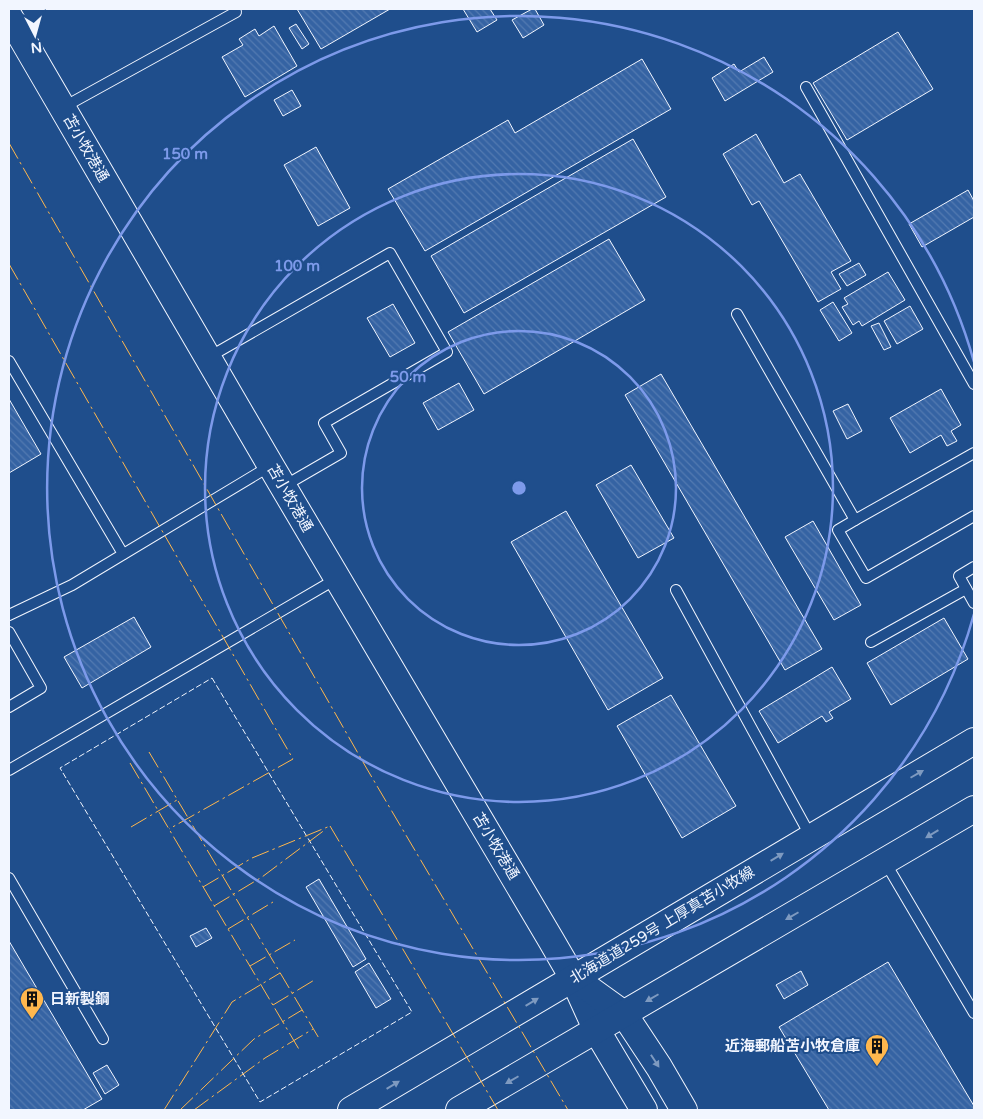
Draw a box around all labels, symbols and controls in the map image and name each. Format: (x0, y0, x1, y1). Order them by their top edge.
north arrow (10, 10, 60, 60)
text: N (30, 38, 43, 56)
street label: 苫小牧港通 (59, 111, 113, 185)
text: 150 m (162, 145, 208, 163)
text: 100 m (274, 257, 320, 275)
text: 50 m (390, 368, 426, 386)
street label: 苫小牧港通 (263, 461, 317, 535)
centre of rings (510, 479, 528, 497)
one-way arrow (911, 770, 924, 779)
street label: 苫小牧港通 (469, 809, 523, 883)
one-way arrow (926, 829, 939, 838)
one-way arrow (771, 852, 784, 861)
street label: 北海道道259号 上厚真苫小牧線 (566, 863, 758, 987)
one-way arrow (786, 912, 799, 921)
building icon: 日新製鋼 (19, 986, 45, 1020)
place label: 日新製鋼 (50, 990, 110, 1008)
one-way arrow (645, 994, 659, 1003)
one-way arrow (526, 997, 539, 1006)
building icon: 近海郵船苫小牧倉庫 (864, 1033, 890, 1067)
place label: 近海郵船苫小牧倉庫 (725, 1037, 860, 1055)
one-way arrow (650, 1055, 660, 1068)
one-way arrow (504, 1076, 519, 1084)
one-way arrow (386, 1081, 399, 1090)

